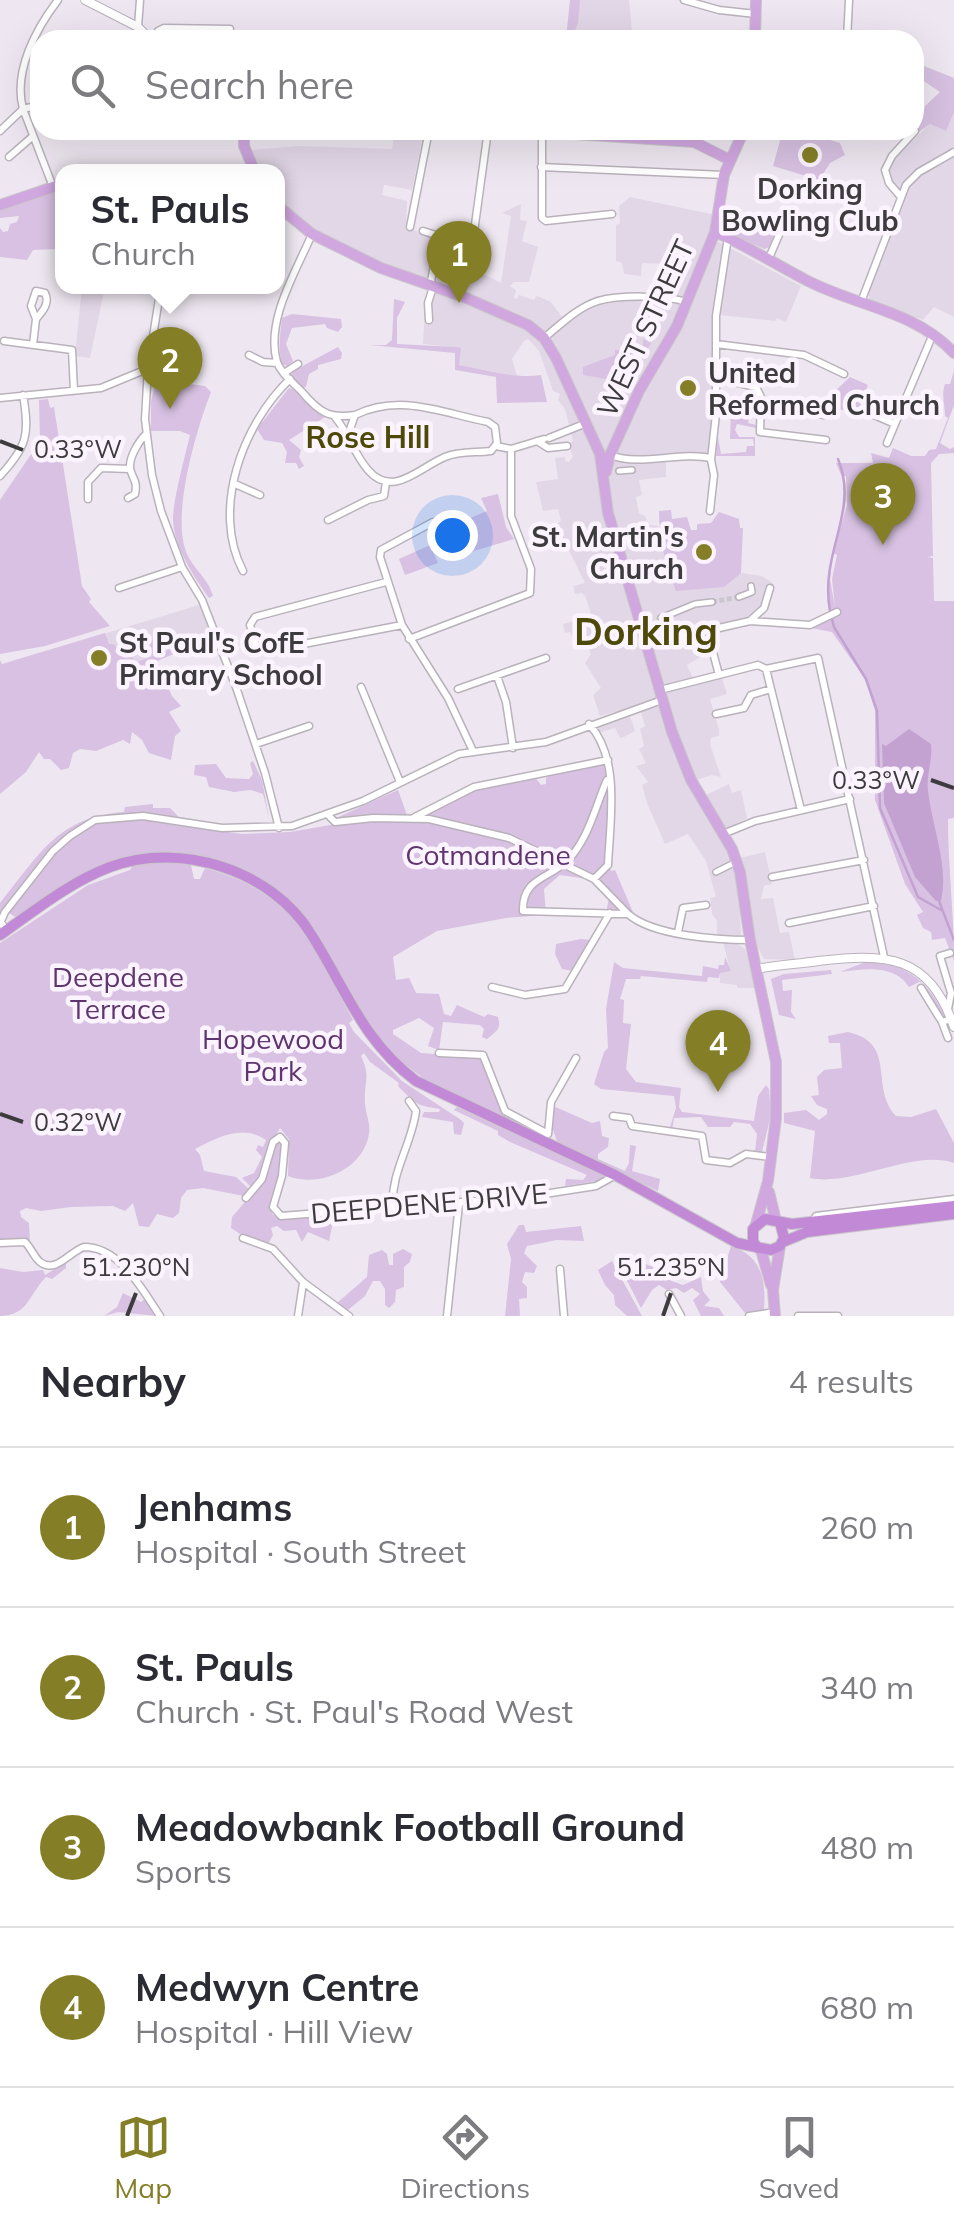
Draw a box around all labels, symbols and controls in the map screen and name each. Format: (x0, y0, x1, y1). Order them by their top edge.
search box (30, 30, 924, 140)
icon: search (65, 58, 120, 113)
text: Search here (145, 61, 354, 109)
marker: Dorking Bowling Club (799, 144, 821, 166)
popup (55, 164, 285, 294)
place label: Dorking Bowling Club (721, 171, 899, 238)
text: St. Pauls (91, 185, 249, 233)
pin: 1 (426, 220, 492, 303)
text: Church (91, 233, 196, 273)
street label: WEST STREET (589, 234, 701, 422)
pin: 2 (138, 326, 202, 409)
place label: United Reformed Church (708, 355, 940, 422)
marker: United Reformed Church (677, 377, 699, 399)
district label: Rose Hill (306, 418, 430, 456)
text: 0.33°W (34, 433, 122, 464)
pin: 3 (850, 462, 916, 545)
your location (427, 510, 478, 561)
place label: St. Martin's Church (531, 519, 684, 586)
marker: St. Martin's Church (693, 541, 715, 563)
district label: Dorking (574, 607, 718, 655)
place label: St Paul's CofE Primary School (119, 625, 322, 692)
marker: St Paul's CofE Primary School (88, 647, 110, 669)
text: 0.33°W (832, 764, 920, 795)
park label: Cotmandene (405, 837, 571, 872)
park label: Deepdene Terrace (52, 959, 184, 1026)
pin: 4 (686, 1010, 750, 1092)
park label: Hopewood Park (202, 1021, 344, 1088)
text: 0.32°W (34, 1106, 122, 1137)
street label: DEEPDENE DRIVE (309, 1175, 549, 1231)
text: 51.230°N (82, 1251, 190, 1282)
text: 51.235°N (617, 1251, 725, 1282)
text: Nearby (40, 1355, 186, 1408)
text: 4 results (789, 1361, 914, 1401)
text: Jenhams (135, 1483, 292, 1531)
text: 1 (63, 1507, 82, 1547)
text: 260 m (820, 1507, 914, 1547)
text: Hospital · South Street (135, 1531, 466, 1571)
text: St. Pauls (135, 1643, 294, 1691)
text: 2 (63, 1667, 82, 1707)
text: 340 m (820, 1667, 914, 1707)
text: Church · St. Paul's Road West (135, 1691, 573, 1731)
text: Meadowbank Football Ground (135, 1803, 685, 1851)
text: 3 (63, 1827, 82, 1867)
text: 480 m (820, 1827, 914, 1867)
text: Sports (135, 1851, 232, 1891)
text: Medwyn Centre (135, 1963, 419, 2011)
text: 4 (63, 1987, 82, 2027)
text: 680 m (820, 1987, 914, 2027)
text: Hospital · Hill View (135, 2011, 413, 2051)
tab: Map (114, 2110, 172, 2205)
tab: Directions (401, 2110, 530, 2205)
tab: Saved (759, 2110, 840, 2205)

